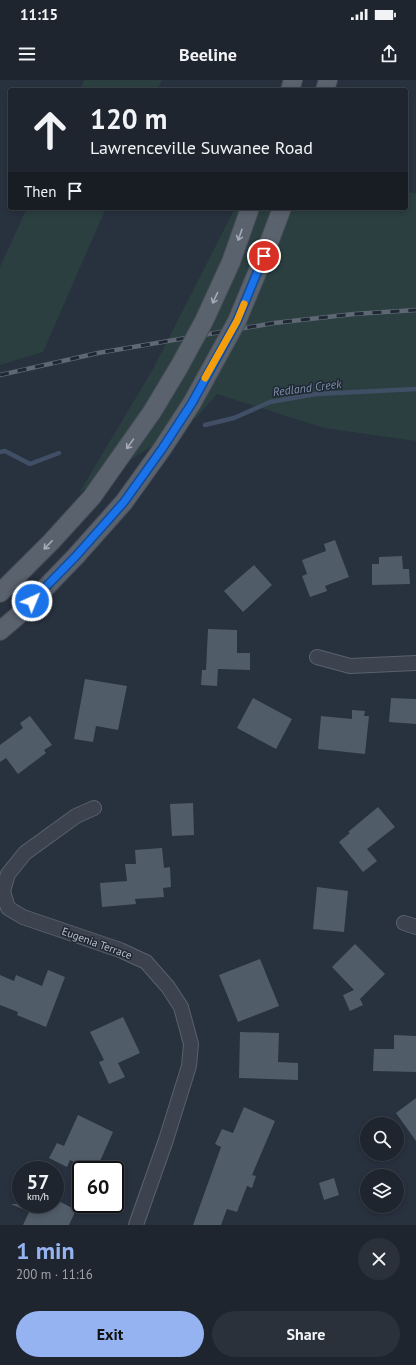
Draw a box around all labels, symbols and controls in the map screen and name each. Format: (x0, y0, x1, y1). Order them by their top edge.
text: 11:15 (20, 5, 58, 24)
icon: menu (16, 43, 38, 65)
text: Beeline (179, 43, 237, 66)
icon: share (378, 43, 400, 65)
text: 120 m (90, 100, 167, 137)
icon: ahead (24, 104, 76, 156)
text: Lawrenceville Suwanee Road (90, 136, 313, 159)
icon: arrive (64, 180, 86, 202)
text: Then (24, 182, 56, 201)
one-way arrow (236, 229, 244, 241)
pin (247, 239, 281, 273)
icon: arrive (253, 245, 275, 267)
one-way arrow (211, 291, 218, 303)
water label: Redland Creek (272, 376, 343, 399)
one-way arrow (126, 438, 134, 449)
one-way arrow (44, 540, 53, 550)
position arrow (11, 580, 53, 622)
street label: Eugenia Terrace (60, 924, 134, 962)
map controls (360, 1117, 404, 1213)
button: search (360, 1117, 404, 1161)
speed limit sign: 60 (72, 1161, 124, 1213)
text: 57 (27, 1169, 49, 1195)
button: layers (360, 1169, 404, 1213)
text: km/h (27, 1190, 49, 1203)
text: 1 min (16, 1235, 75, 1266)
button: close (358, 1238, 400, 1280)
text: 200 m · 11:16 (16, 1266, 93, 1283)
button: Exit (16, 1311, 204, 1357)
button: Share (212, 1311, 400, 1357)

